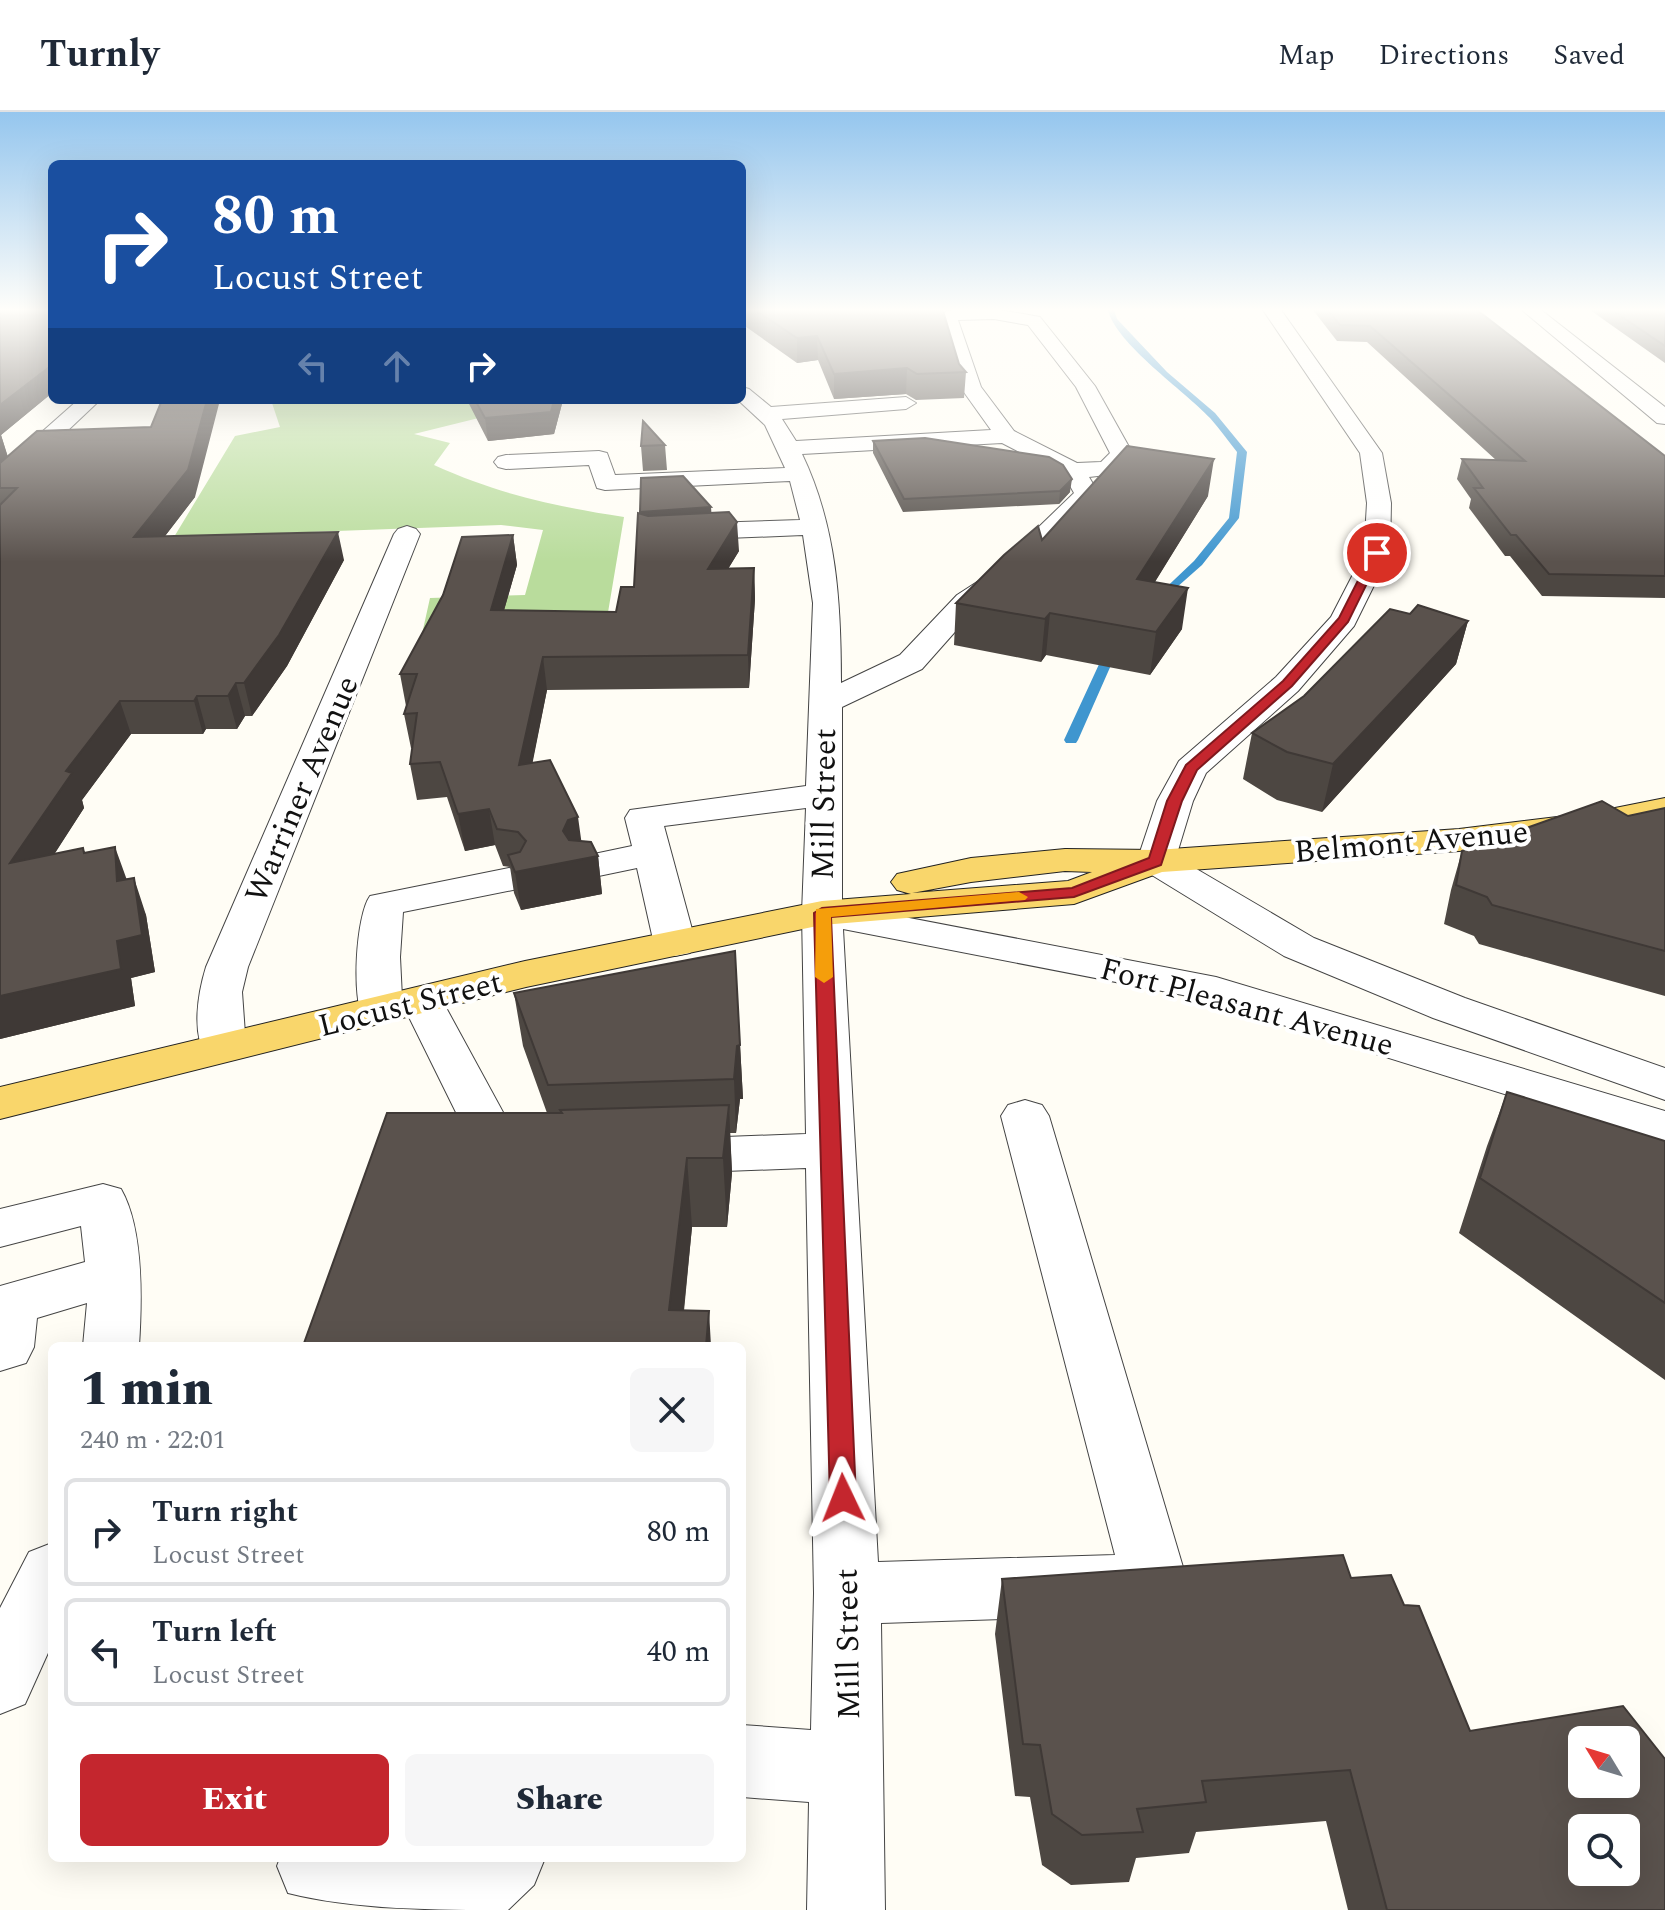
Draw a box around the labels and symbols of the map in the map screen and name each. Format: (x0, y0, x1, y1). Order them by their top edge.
pin (1343, 519, 1411, 587)
street label: Warriner Avenue (232, 669, 372, 911)
street label: Mill Street (799, 728, 850, 880)
street label: Belmont Avenue (1292, 808, 1530, 877)
street label: Fort Pleasant Avenue (1094, 945, 1399, 1070)
street label: Locust Street (313, 958, 507, 1051)
position arrow (801, 1456, 885, 1540)
street label: Mill Street (823, 1568, 874, 1720)
north arrow (1568, 1726, 1640, 1798)

